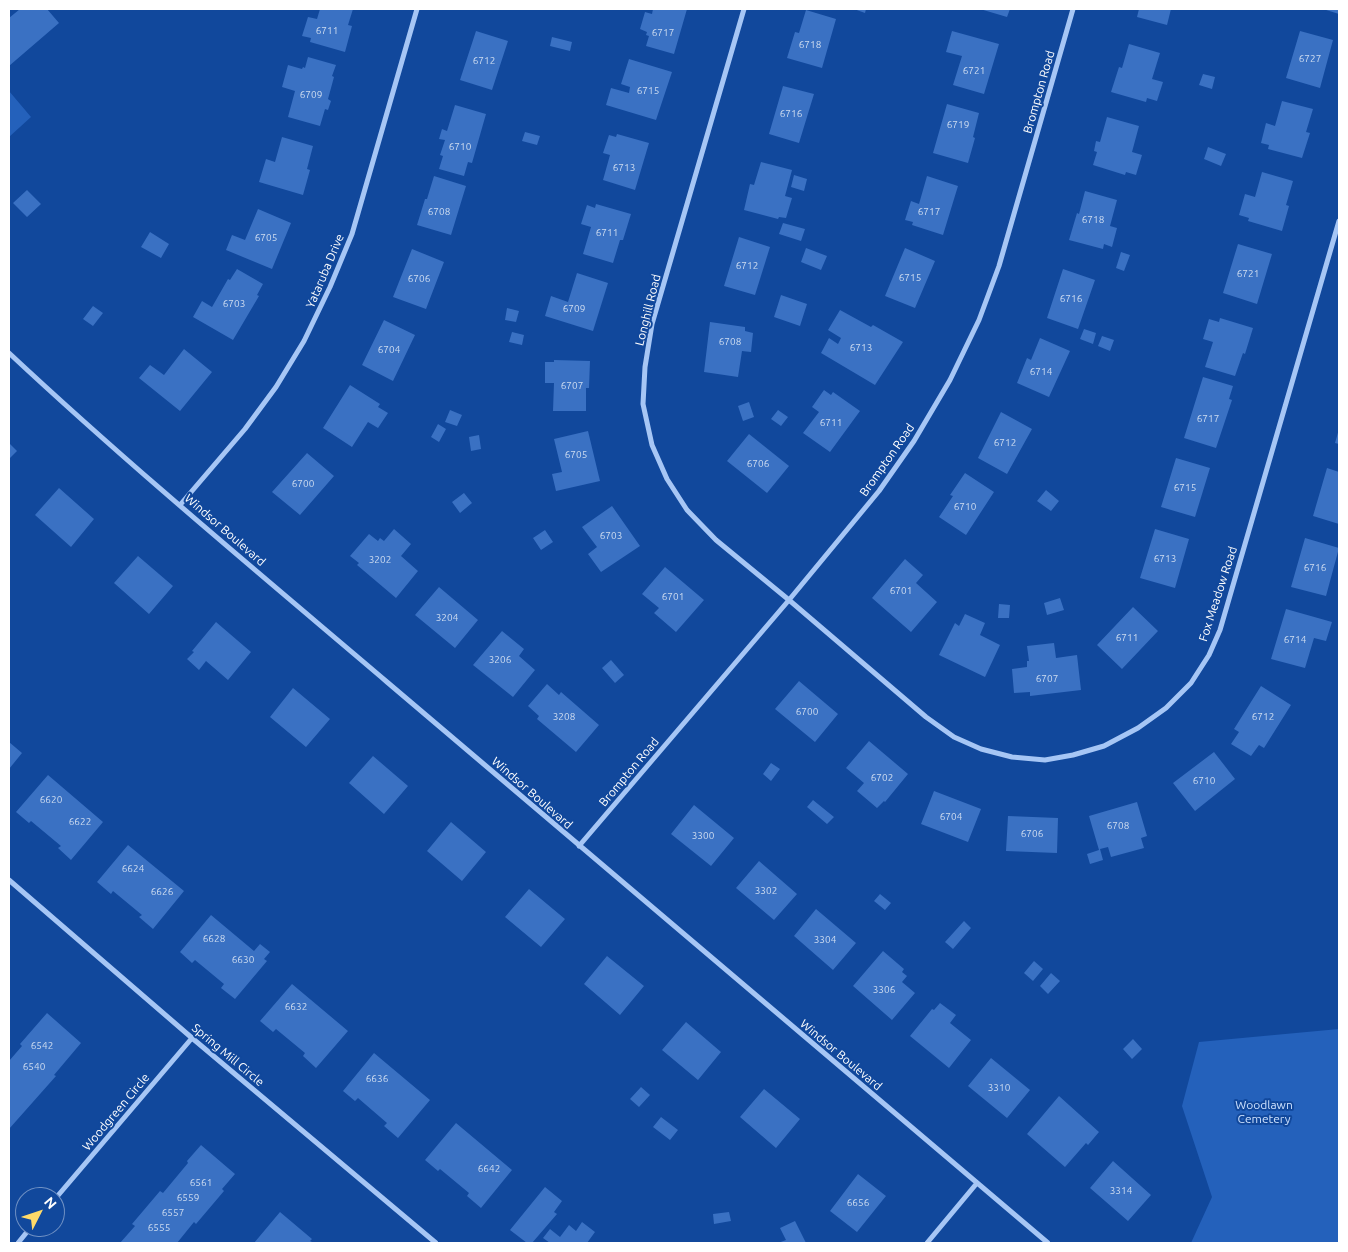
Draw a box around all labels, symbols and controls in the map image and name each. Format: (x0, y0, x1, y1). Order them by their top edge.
house number: 6711 (316, 25, 338, 37)
house number: 6717 (652, 27, 674, 39)
house number: 6718 (799, 39, 821, 51)
street label: Brompton Road (1020, 49, 1058, 135)
house number: 6727 (1299, 53, 1321, 65)
house number: 6712 (473, 55, 495, 67)
house number: 6721 (963, 65, 985, 77)
house number: 6715 (637, 85, 659, 97)
house number: 6709 (300, 89, 322, 101)
house number: 6716 (780, 108, 802, 120)
house number: 6719 (947, 119, 969, 131)
house number: 6710 (449, 141, 471, 153)
house number: 6713 (613, 162, 635, 174)
house number: 6708 (428, 206, 450, 218)
house number: 6717 (918, 206, 940, 218)
house number: 6718 (1082, 214, 1104, 226)
house number: 6711 (596, 227, 618, 239)
house number: 6705 (255, 232, 277, 244)
street label: Yataruba Drive (303, 232, 347, 310)
house number: 6712 (736, 260, 758, 272)
house number: 6721 (1237, 268, 1259, 280)
house number: 6715 (899, 272, 921, 284)
house number: 6706 (408, 273, 430, 285)
street label: Longhill Road (632, 273, 664, 347)
house number: 6716 (1060, 293, 1082, 305)
house number: 6703 (223, 298, 245, 310)
house number: 6709 (563, 303, 585, 315)
house number: 6708 (719, 336, 741, 348)
house number: 6713 (850, 342, 872, 354)
house number: 6704 (378, 344, 400, 356)
house number: 6714 (1030, 366, 1052, 378)
house number: 6707 (561, 380, 583, 392)
house number: 6717 (1197, 413, 1219, 425)
house number: 6711 (820, 417, 842, 429)
street label: Brompton Road (857, 421, 917, 499)
house number: 6712 (994, 437, 1016, 449)
house number: 6705 (565, 449, 587, 461)
house number: 6706 (747, 458, 769, 470)
house number: 6700 (292, 478, 314, 490)
house number: 6715 (1174, 482, 1196, 494)
street label: Windsor Boulevard (182, 491, 268, 569)
house number: 6710 (954, 501, 976, 513)
house number: 6703 (600, 530, 622, 542)
street label: Fox Meadow Road (1196, 545, 1240, 643)
house number: 6713 (1154, 553, 1176, 565)
house number: 3202 (369, 554, 391, 566)
house number: 6716 (1304, 562, 1326, 574)
house number: 6701 (890, 585, 912, 597)
house number: 6701 (662, 591, 684, 603)
house number: 3204 (436, 612, 458, 624)
house number: 6711 (1116, 632, 1138, 644)
house number: 6714 (1284, 634, 1306, 646)
house number: 3206 (489, 654, 511, 666)
house number: 6707 (1036, 673, 1058, 685)
house number: 6700 (796, 706, 818, 718)
house number: 3208 (553, 711, 575, 723)
house number: 6712 (1252, 711, 1274, 723)
street label: Brompton Road (596, 735, 662, 809)
street label: Windsor Boulevard (489, 754, 575, 832)
house number: 6702 (871, 772, 893, 784)
house number: 6710 (1193, 775, 1215, 787)
house number: 6620 (40, 794, 62, 806)
house number: 6704 (940, 811, 962, 823)
house number: 6622 (69, 816, 91, 828)
house number: 6708 (1107, 820, 1129, 832)
house number: 6706 (1021, 828, 1043, 840)
house number: 3300 (692, 830, 714, 842)
house number: 6624 (122, 863, 144, 875)
house number: 3302 (755, 885, 777, 897)
house number: 6626 (151, 886, 173, 898)
house number: 6628 (203, 933, 225, 945)
house number: 3304 (814, 934, 836, 946)
house number: 6630 (232, 954, 254, 966)
house number: 3306 (873, 984, 895, 996)
house number: 6632 (285, 1001, 307, 1013)
street label: Windsor Boulevard (797, 1017, 885, 1093)
street label: Spring Mill Circle (189, 1021, 267, 1089)
house number: 6542 (31, 1040, 53, 1052)
house number: 6540 (23, 1061, 45, 1073)
street label: Woodgreen Circle (79, 1070, 153, 1154)
house number: 6636 (366, 1073, 388, 1085)
house number: 3310 (988, 1082, 1010, 1094)
park label: Woodlawn Cemetery (1235, 1098, 1293, 1126)
house number: 6642 (478, 1163, 500, 1175)
house number: 6561 (190, 1177, 212, 1189)
house number: 3314 (1110, 1185, 1132, 1197)
north arrow (15, 1187, 65, 1237)
house number: 6559 (177, 1192, 199, 1204)
text: N (41, 1194, 60, 1212)
house number: 6656 (847, 1197, 869, 1209)
house number: 6557 (162, 1207, 184, 1219)
house number: 6555 (148, 1222, 170, 1234)

